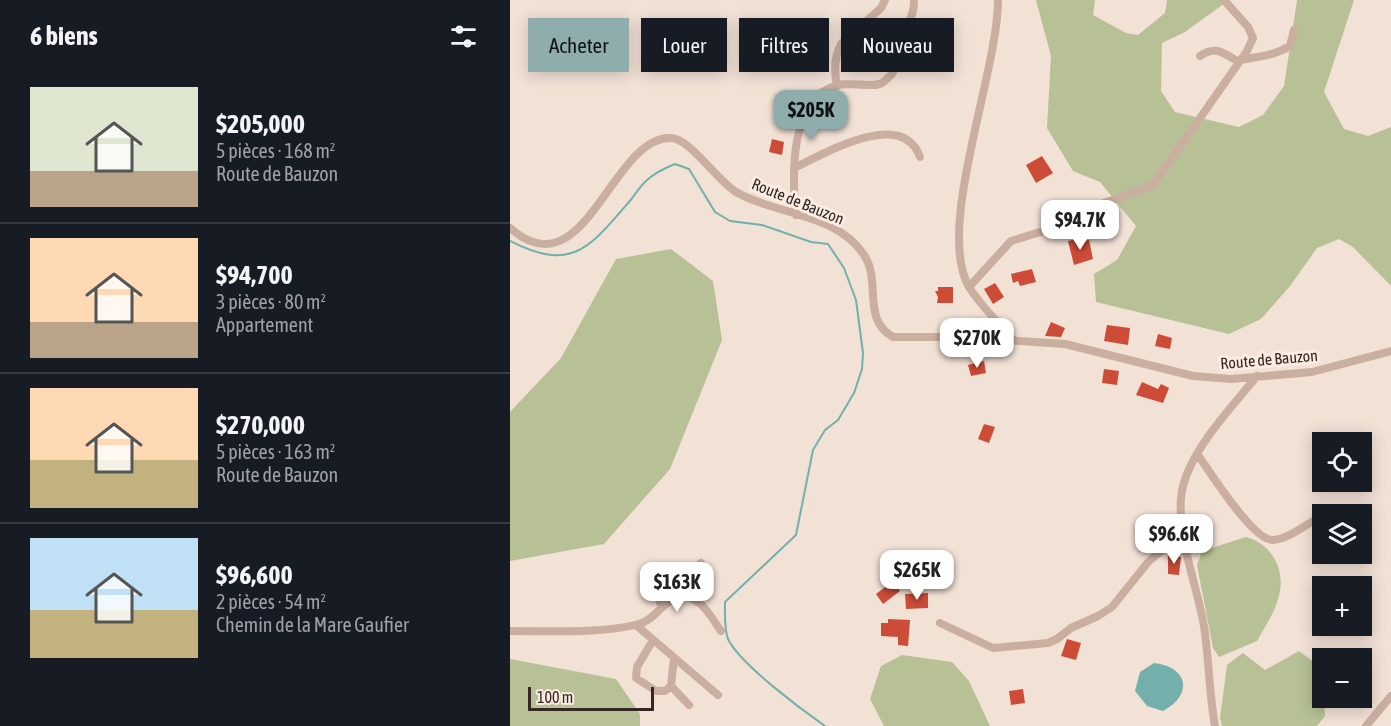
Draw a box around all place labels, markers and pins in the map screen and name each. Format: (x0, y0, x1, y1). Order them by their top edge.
pin: $205K (769, 90, 853, 141)
pin: $94.7K (1031, 200, 1129, 251)
pin: $270K (935, 318, 1019, 369)
pin: $96.6K (1125, 514, 1223, 565)
pin: $265K (875, 550, 959, 601)
pin: $163K (635, 562, 719, 613)

